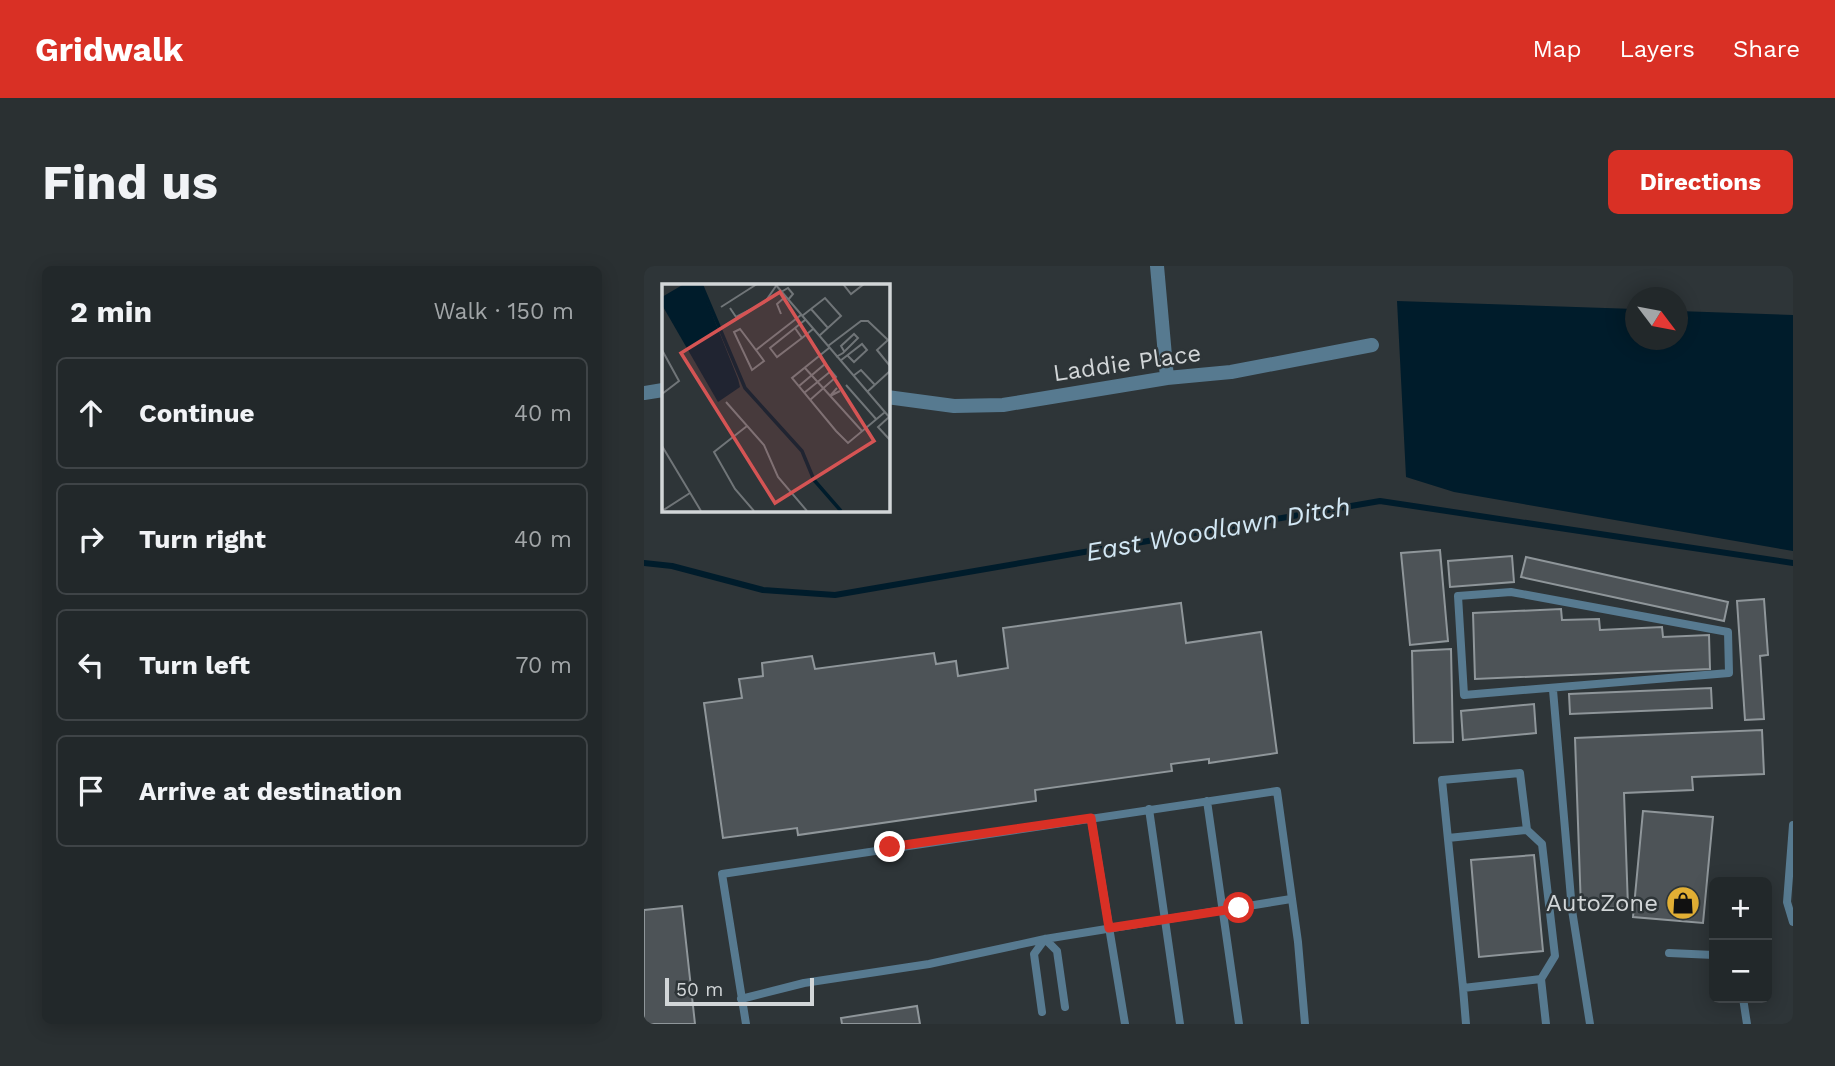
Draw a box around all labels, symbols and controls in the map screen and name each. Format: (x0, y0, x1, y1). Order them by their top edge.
text: Gridwalk (35, 30, 183, 69)
text: Map (1533, 35, 1581, 63)
text: Layers (1619, 35, 1695, 63)
text: Share (1733, 35, 1800, 63)
button: Directions (1608, 150, 1793, 214)
text: Find us (42, 153, 218, 211)
inset map (662, 284, 889, 511)
north arrow (1625, 287, 1688, 350)
text: 2 min (70, 294, 152, 329)
text: Walk · 150 m (433, 298, 574, 325)
street label: Laddie Place (1051, 339, 1203, 387)
icon: ahead (72, 394, 110, 432)
text: Continue (139, 398, 255, 428)
text: 40 m (514, 400, 572, 427)
water label: East Woodlawn Ditch (1083, 491, 1353, 567)
icon: right (72, 520, 110, 558)
text: Turn right (139, 524, 266, 554)
text: 40 m (514, 526, 572, 553)
icon: left (72, 646, 110, 684)
text: Turn left (139, 650, 250, 680)
text: 70 m (515, 652, 572, 679)
icon: arrive (72, 772, 110, 810)
text: Arrive at destination (139, 776, 402, 806)
route end (874, 831, 905, 862)
map controls (1709, 877, 1772, 1003)
button: + (1709, 877, 1772, 940)
shop icon: AutoZone (1664, 884, 1702, 922)
place label: AutoZone (1546, 889, 1658, 917)
route start (1223, 892, 1254, 923)
button: − (1709, 940, 1772, 1003)
scale bar (665, 975, 814, 1007)
text: 50 m (676, 978, 723, 1001)

